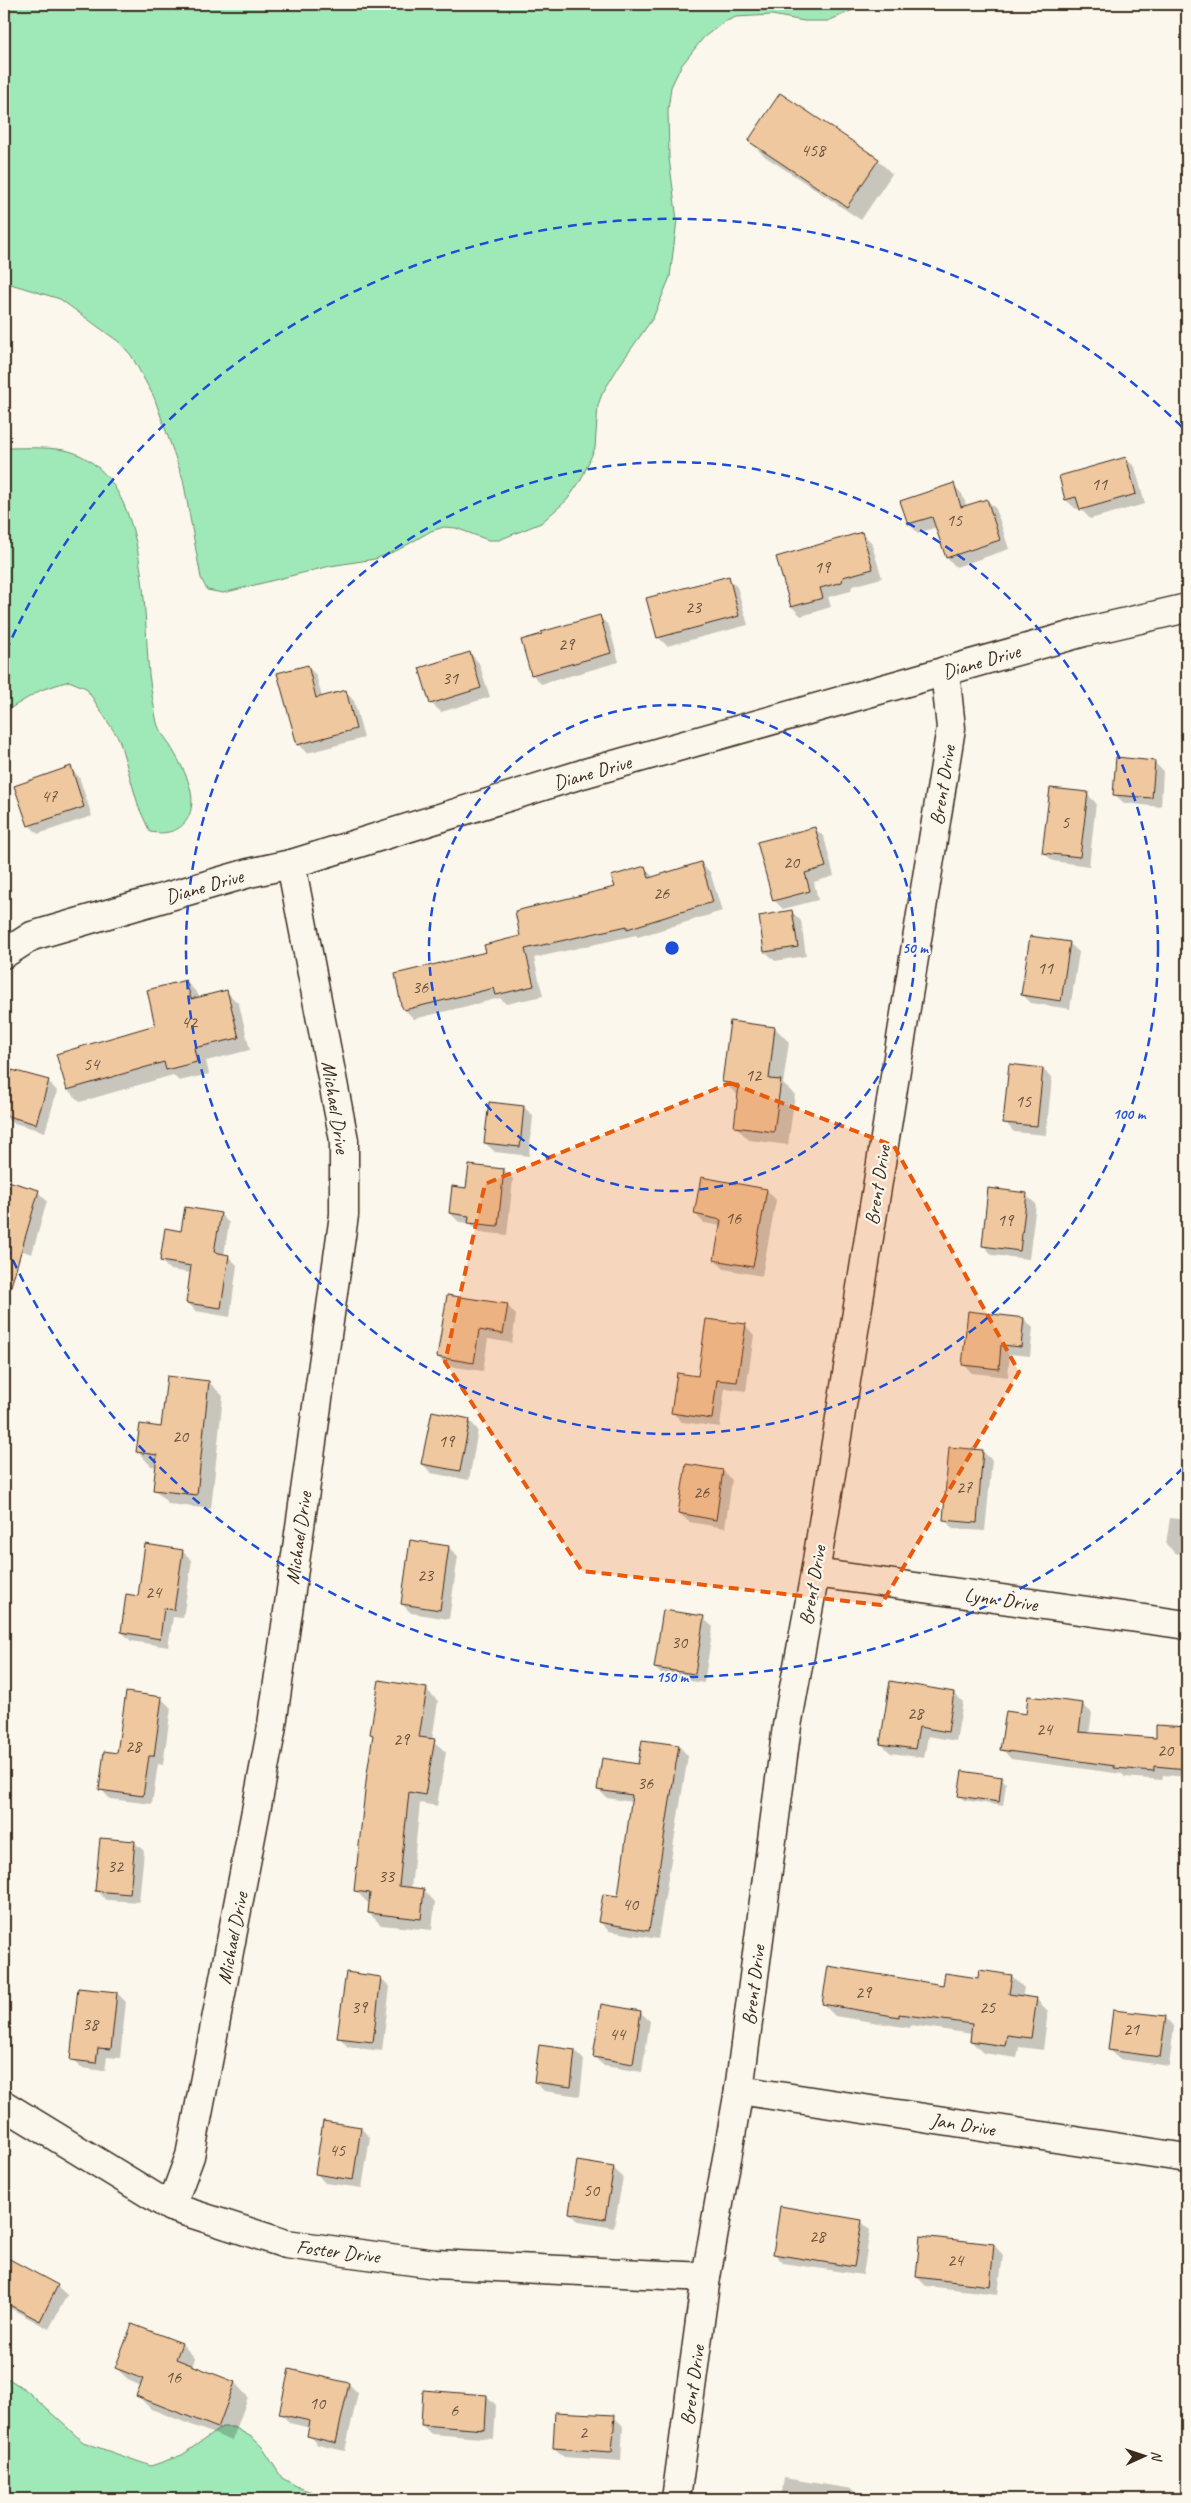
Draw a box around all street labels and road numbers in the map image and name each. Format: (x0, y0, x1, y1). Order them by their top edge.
street label: Diane Drive (939, 638, 1024, 684)
street label: Brent Drive (924, 742, 961, 827)
street label: Diane Drive (550, 749, 635, 795)
street label: Diane Drive (162, 863, 247, 909)
street label: Michael Drive (316, 1059, 355, 1157)
street label: Brent Drive (859, 1142, 896, 1227)
street label: Michael Drive (280, 1489, 318, 1586)
street label: Brent Drive (793, 1542, 832, 1627)
street label: Lynn Drive (963, 1582, 1041, 1617)
street label: Michael Drive (211, 1889, 254, 1986)
street label: Brent Drive (736, 1942, 771, 2026)
street label: Jan Drive (928, 2107, 998, 2142)
street label: Foster Drive (295, 2234, 382, 2269)
street label: Brent Drive (675, 2342, 711, 2427)

